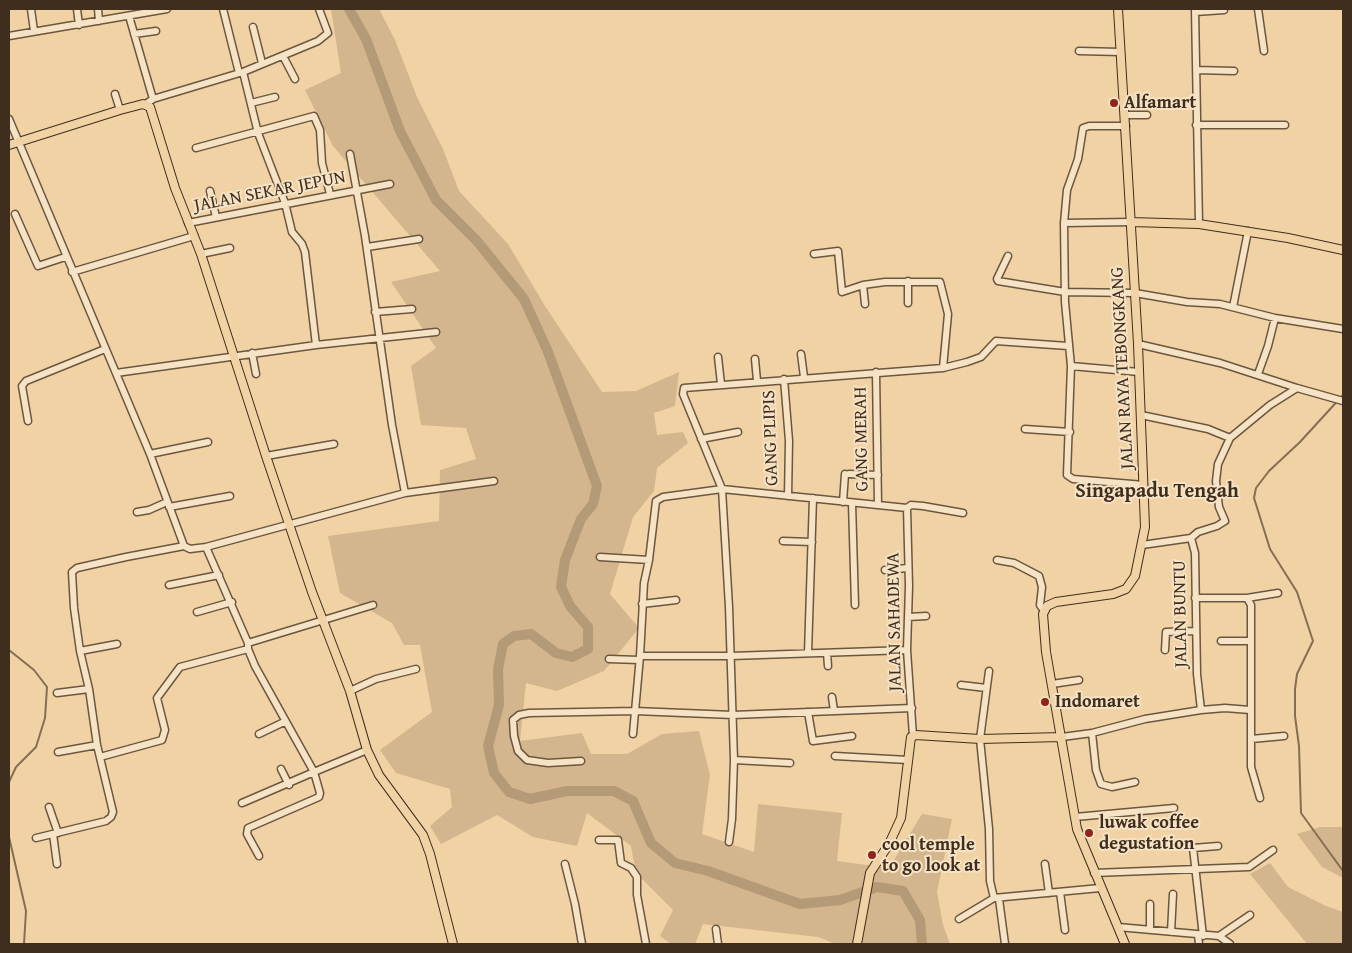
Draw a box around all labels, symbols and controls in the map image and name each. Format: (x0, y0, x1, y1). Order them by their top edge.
place label: Alfamart (1124, 92, 1196, 114)
marker: Alfamart (1108, 97, 1120, 109)
street label: JALAN SEKAR JEPUN (192, 167, 348, 217)
street label: JALAN RAYA TEBONGKANG (1107, 266, 1139, 470)
street label: GANG MERAH (850, 386, 874, 492)
street label: GANG PLIPIS (759, 390, 783, 486)
district label: Singapadu Tengah (1075, 480, 1239, 504)
street label: JALAN SAHADEWA (883, 552, 907, 692)
street label: JALAN BUNTU (1169, 560, 1193, 668)
place label: Indomaret (1055, 691, 1140, 713)
marker: Indomaret (1039, 696, 1051, 708)
place label: luwak coffee degustation (1099, 812, 1199, 854)
marker: luwak coffee degustation (1083, 827, 1095, 839)
place label: cool temple to go look at (882, 834, 980, 876)
marker: cool temple to go look at (866, 849, 878, 861)

